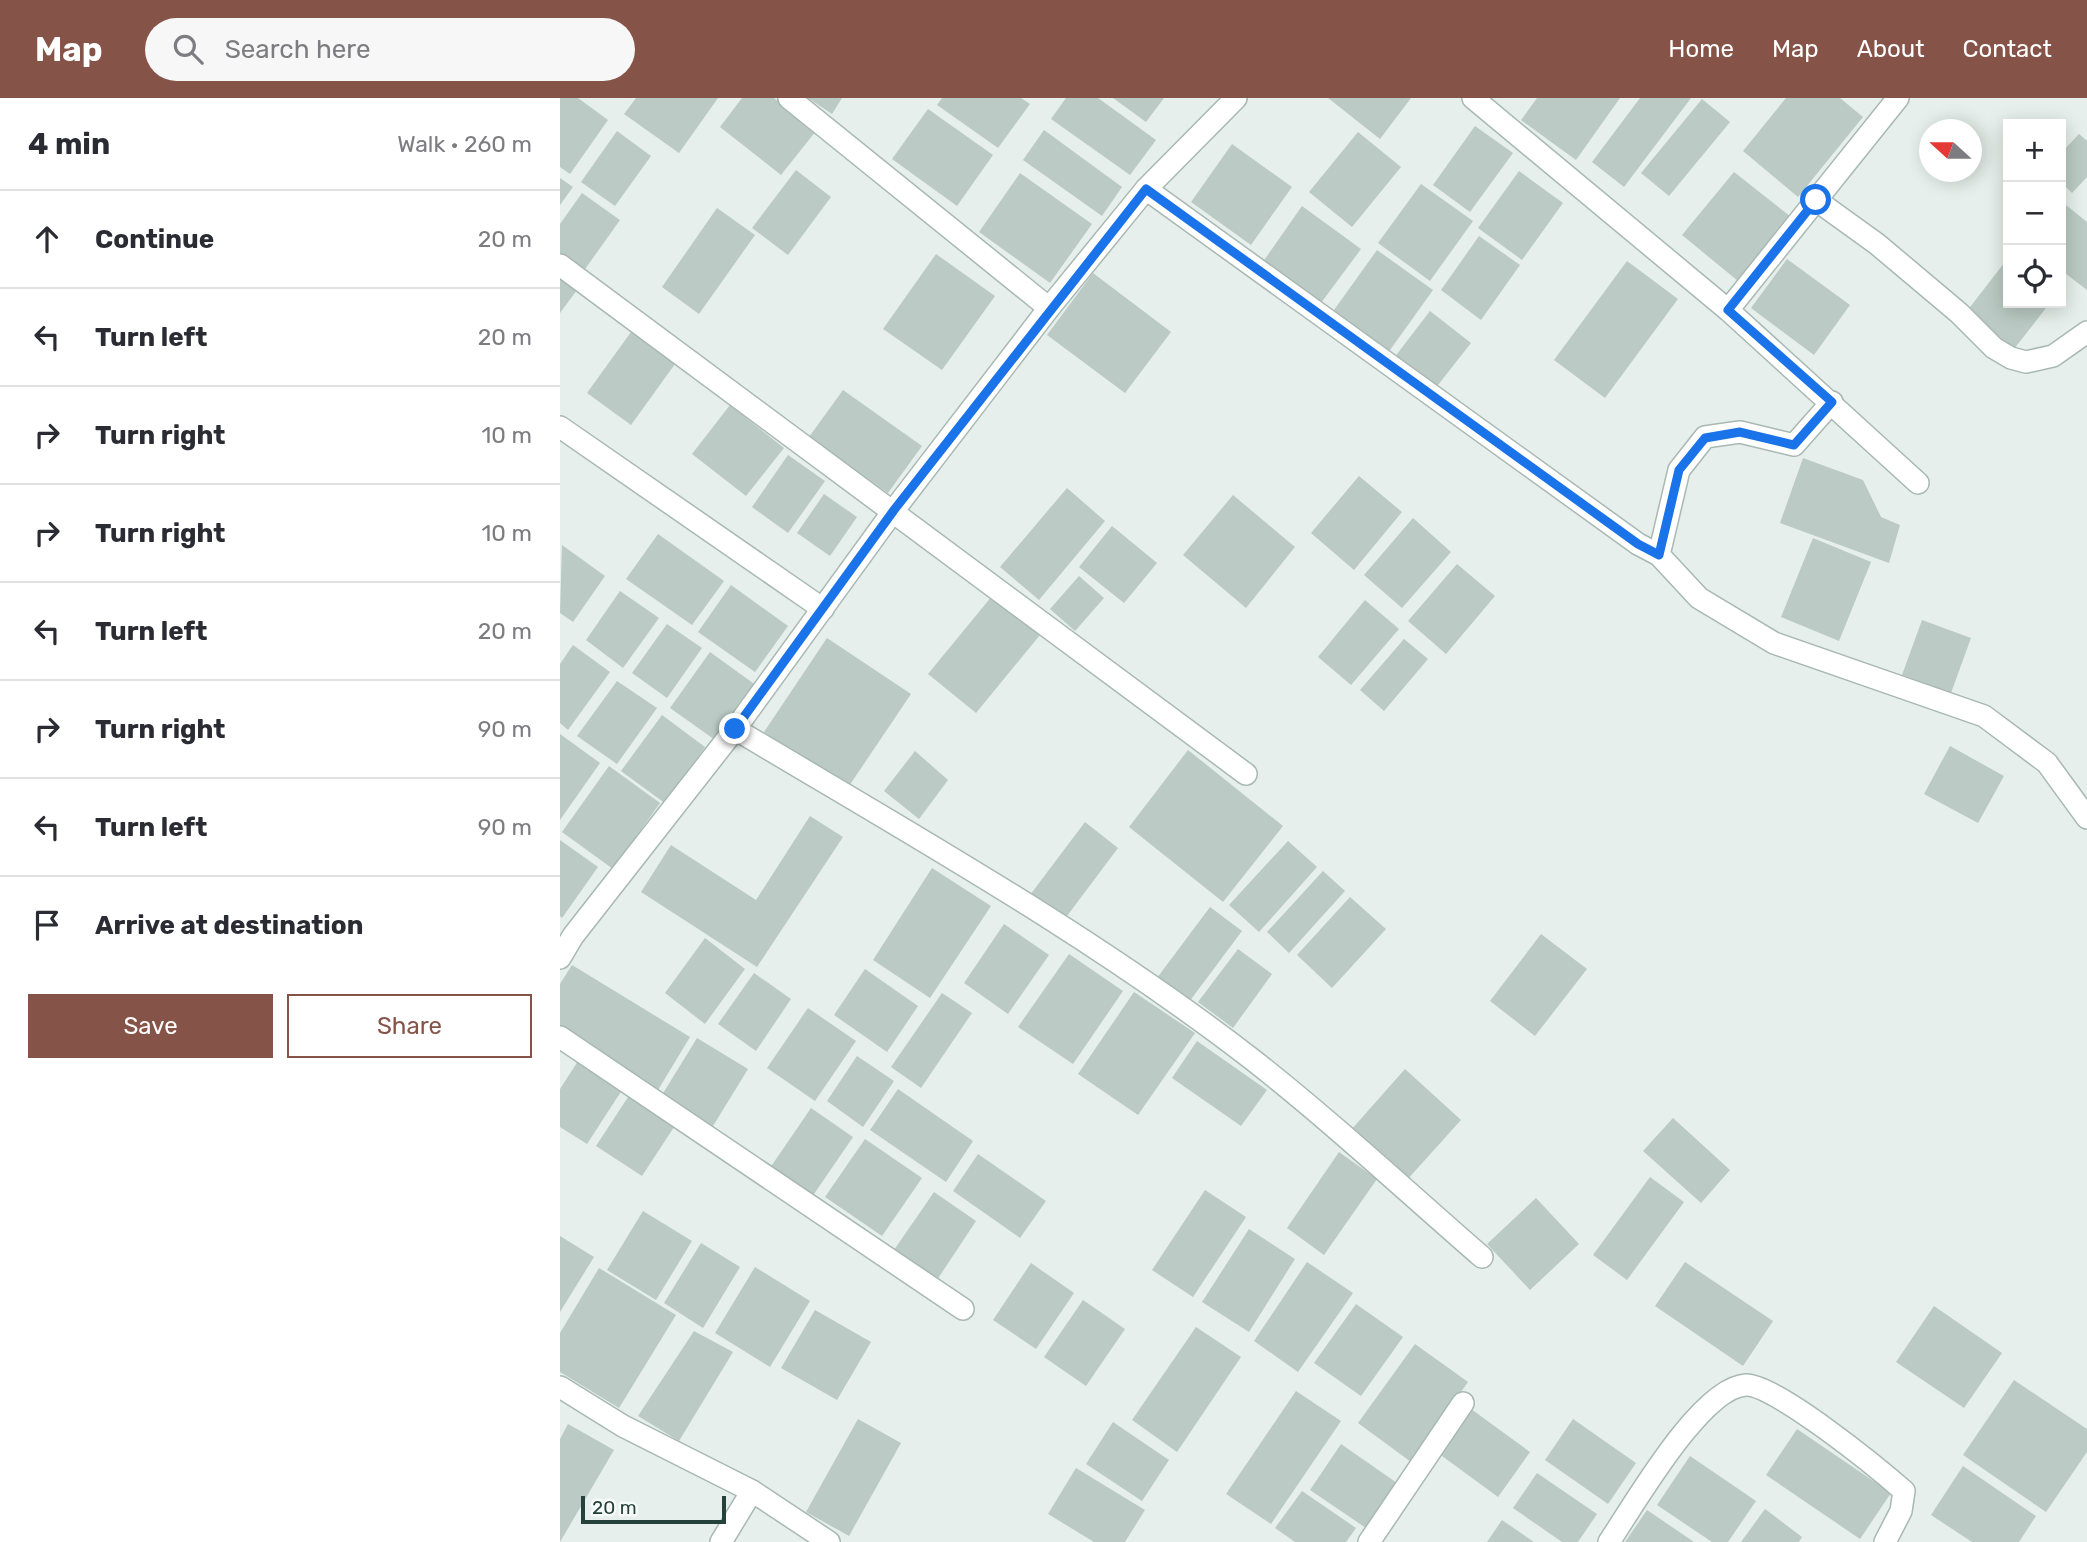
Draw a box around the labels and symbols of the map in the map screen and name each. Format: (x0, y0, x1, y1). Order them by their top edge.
north arrow (1919, 119, 1982, 182)
route start (1800, 184, 1831, 215)
route end (719, 713, 750, 744)
scale bar (581, 1493, 726, 1525)

